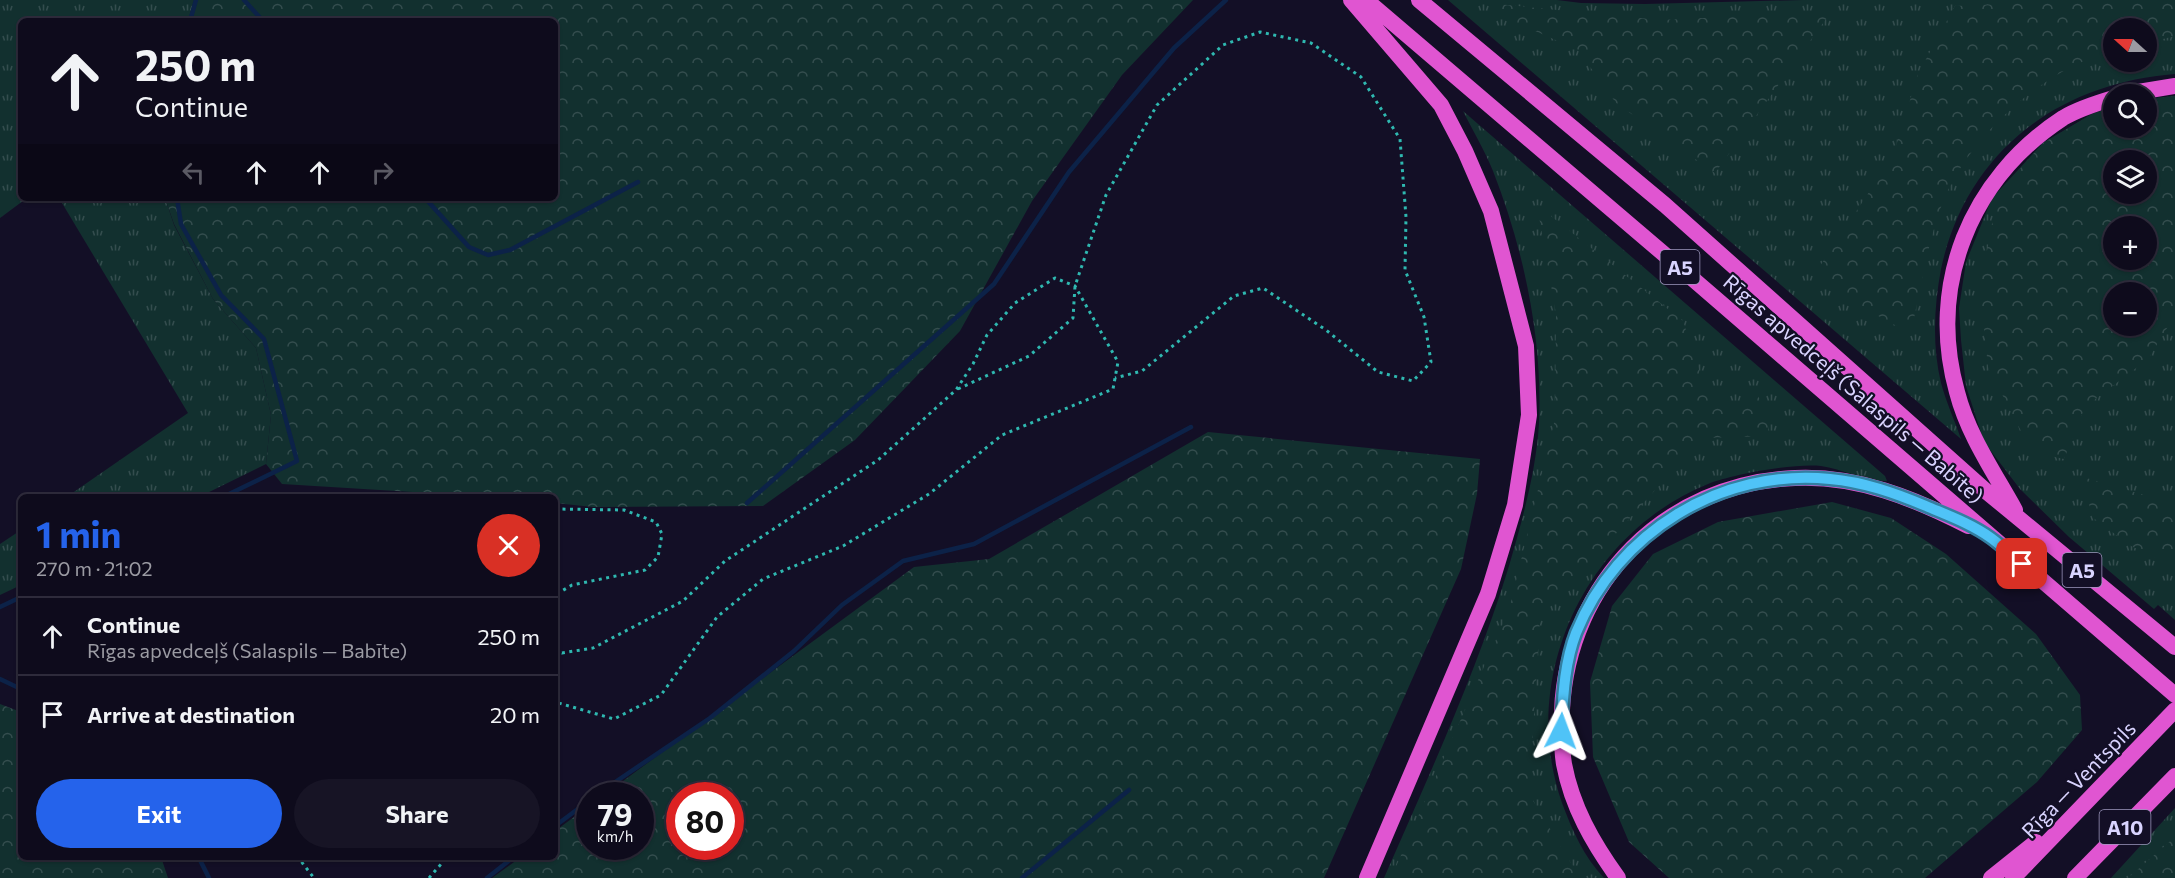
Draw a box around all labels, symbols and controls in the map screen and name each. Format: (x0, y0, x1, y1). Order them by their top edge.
north arrow (2103, 18, 2157, 72)
map controls (2103, 18, 2157, 336)
text: 250 m (135, 38, 256, 90)
icon: ahead (36, 42, 114, 120)
button: search (2103, 84, 2157, 138)
text: Continue (135, 90, 248, 123)
button: layers (2103, 150, 2157, 204)
icon: left (177, 156, 210, 189)
icon: ahead (240, 156, 273, 189)
icon: ahead (303, 156, 336, 189)
icon: right (366, 156, 399, 189)
button: + (2103, 216, 2157, 270)
road number: A5 (1660, 250, 1700, 284)
street label: Rīgas apvedceļš (Salaspils — Babīte) (1718, 268, 1989, 509)
button: − (2103, 282, 2157, 336)
text: 1 min (36, 511, 121, 555)
button: close (477, 514, 540, 577)
pin (1996, 538, 2047, 589)
icon: arrive (2005, 547, 2038, 580)
road number: A5 (2062, 553, 2102, 587)
text: 270 m · 21:02 (36, 556, 153, 580)
text: Continue (87, 611, 180, 638)
icon: ahead (36, 620, 69, 653)
text: 250 m (477, 623, 540, 650)
text: Rīgas apvedceļš (Salaspils — Babīte) (87, 638, 407, 662)
icon: arrive (36, 698, 69, 731)
position arrow (1529, 699, 1593, 763)
text: Arrive at destination (87, 701, 295, 728)
text: 20 m (490, 701, 540, 728)
street label: Rīga — Ventspils (2016, 715, 2140, 843)
button: Exit (36, 779, 282, 848)
button: Share (294, 779, 540, 848)
speed limit sign: 80 (666, 782, 744, 860)
text: 79 (598, 795, 632, 832)
road number: A10 (2100, 810, 2150, 844)
text: km/h (597, 827, 633, 845)

